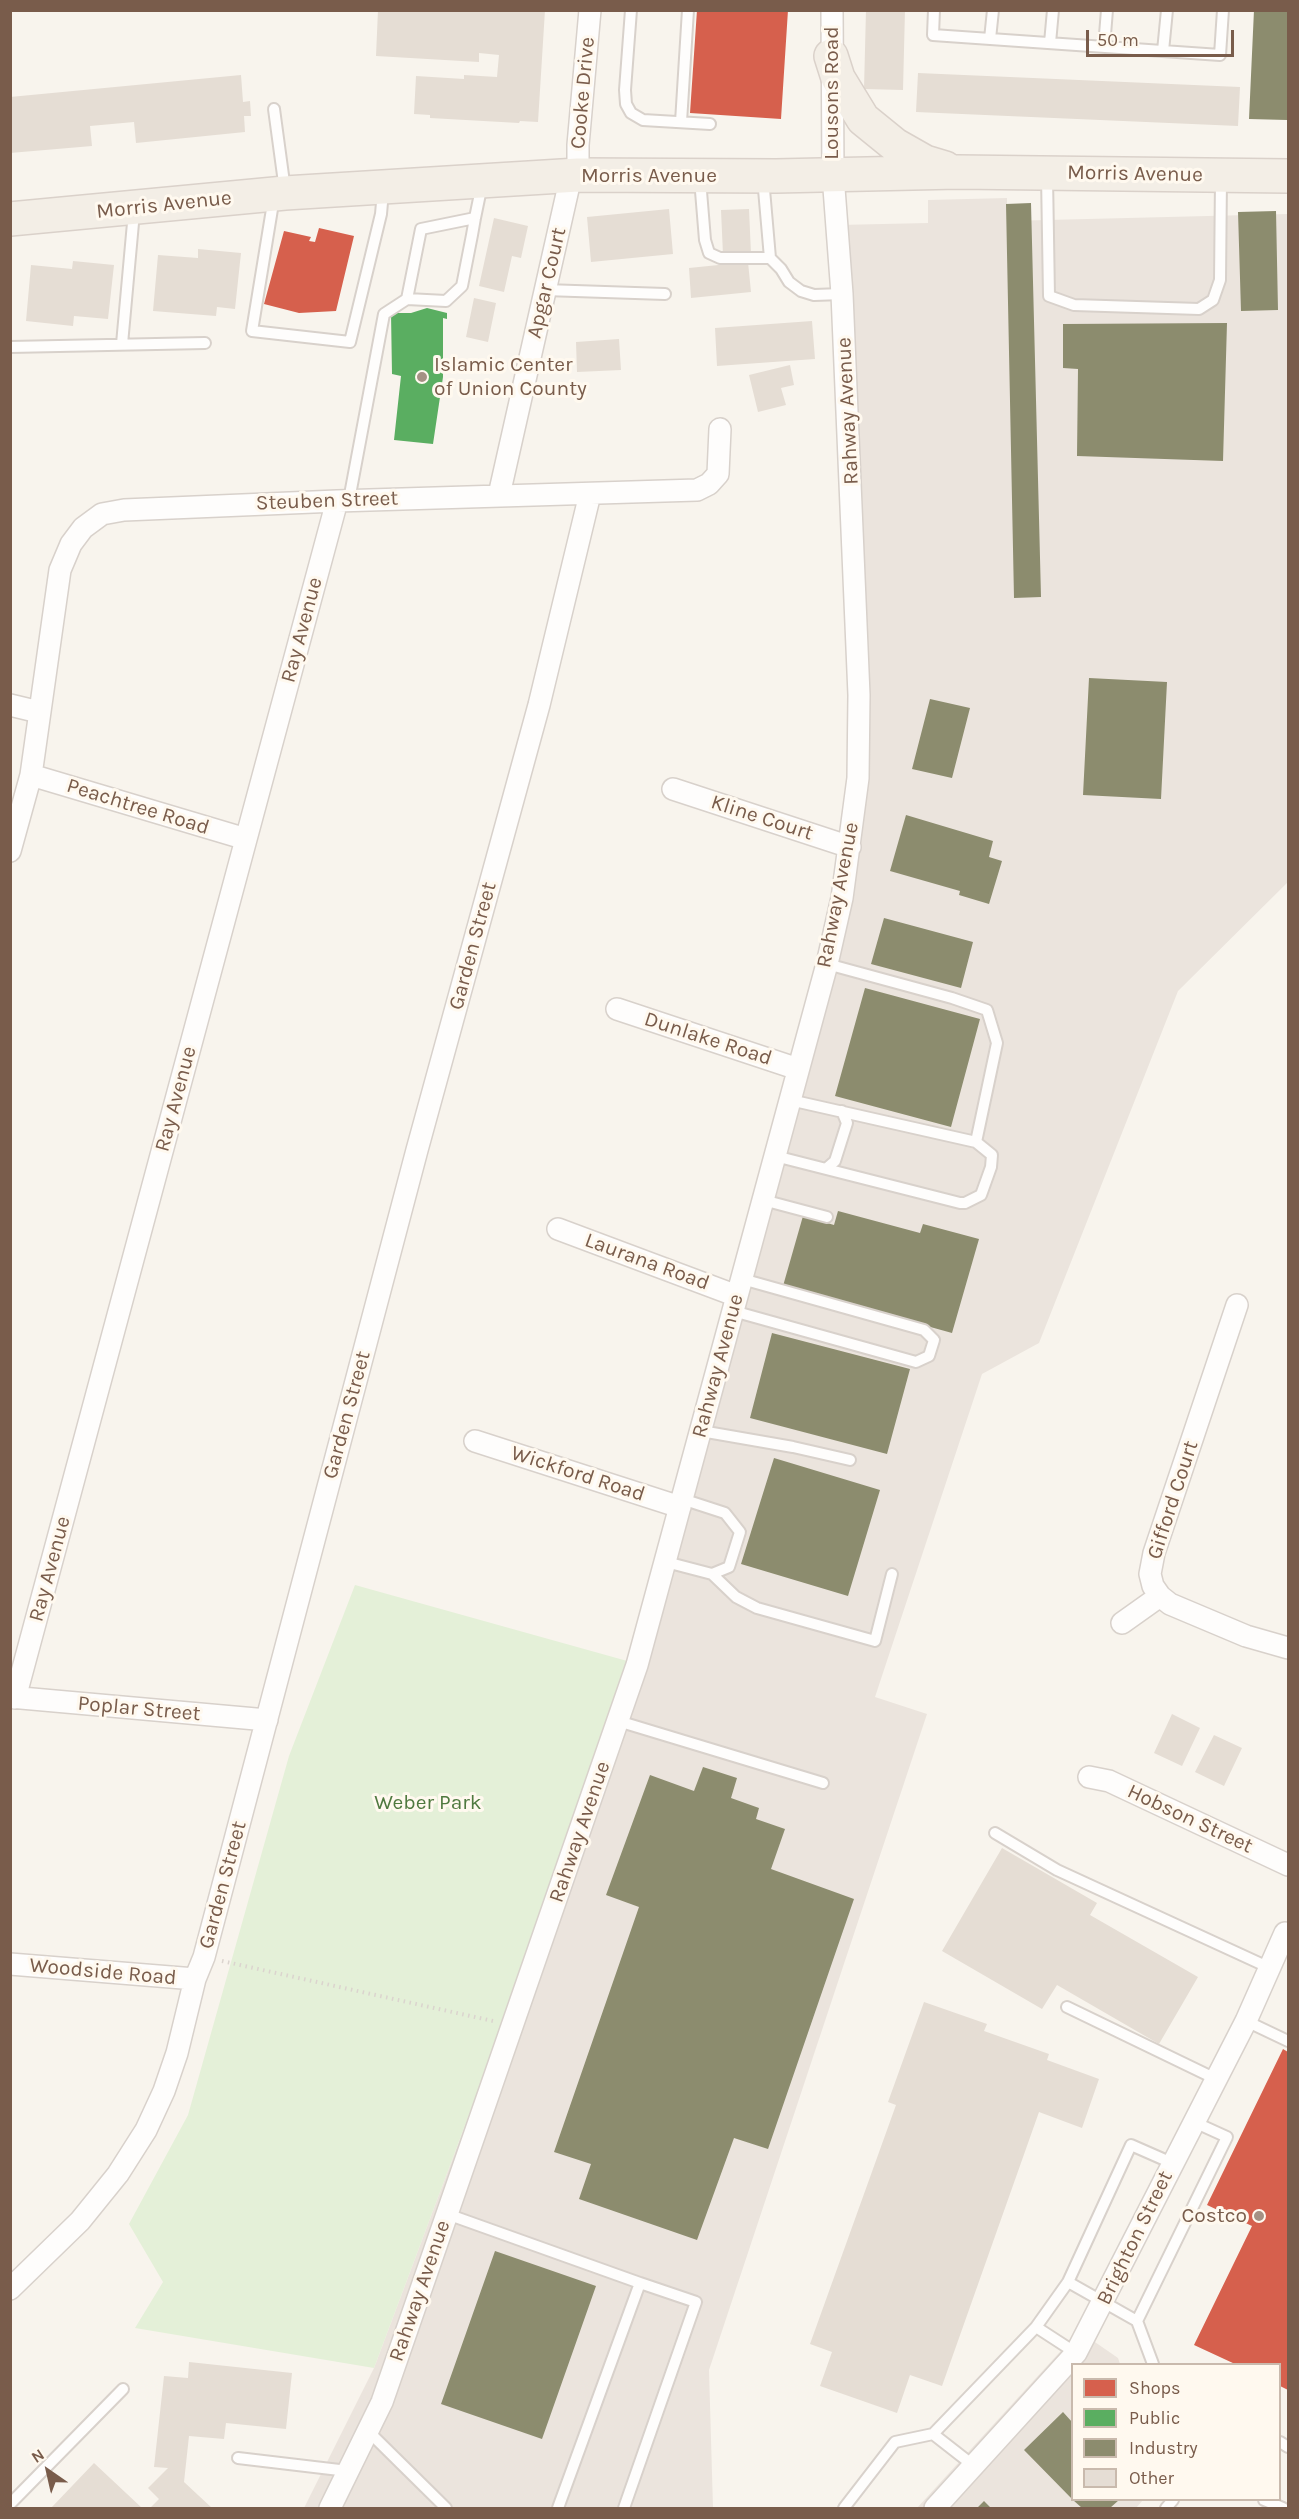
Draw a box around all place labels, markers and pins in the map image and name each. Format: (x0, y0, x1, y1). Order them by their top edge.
place label: Islamic Center of Union County (434, 352, 587, 402)
marker: Islamic Center of Union County (415, 370, 429, 384)
place label: Costco (1181, 2203, 1247, 2229)
marker: Costco (1252, 2209, 1266, 2223)

